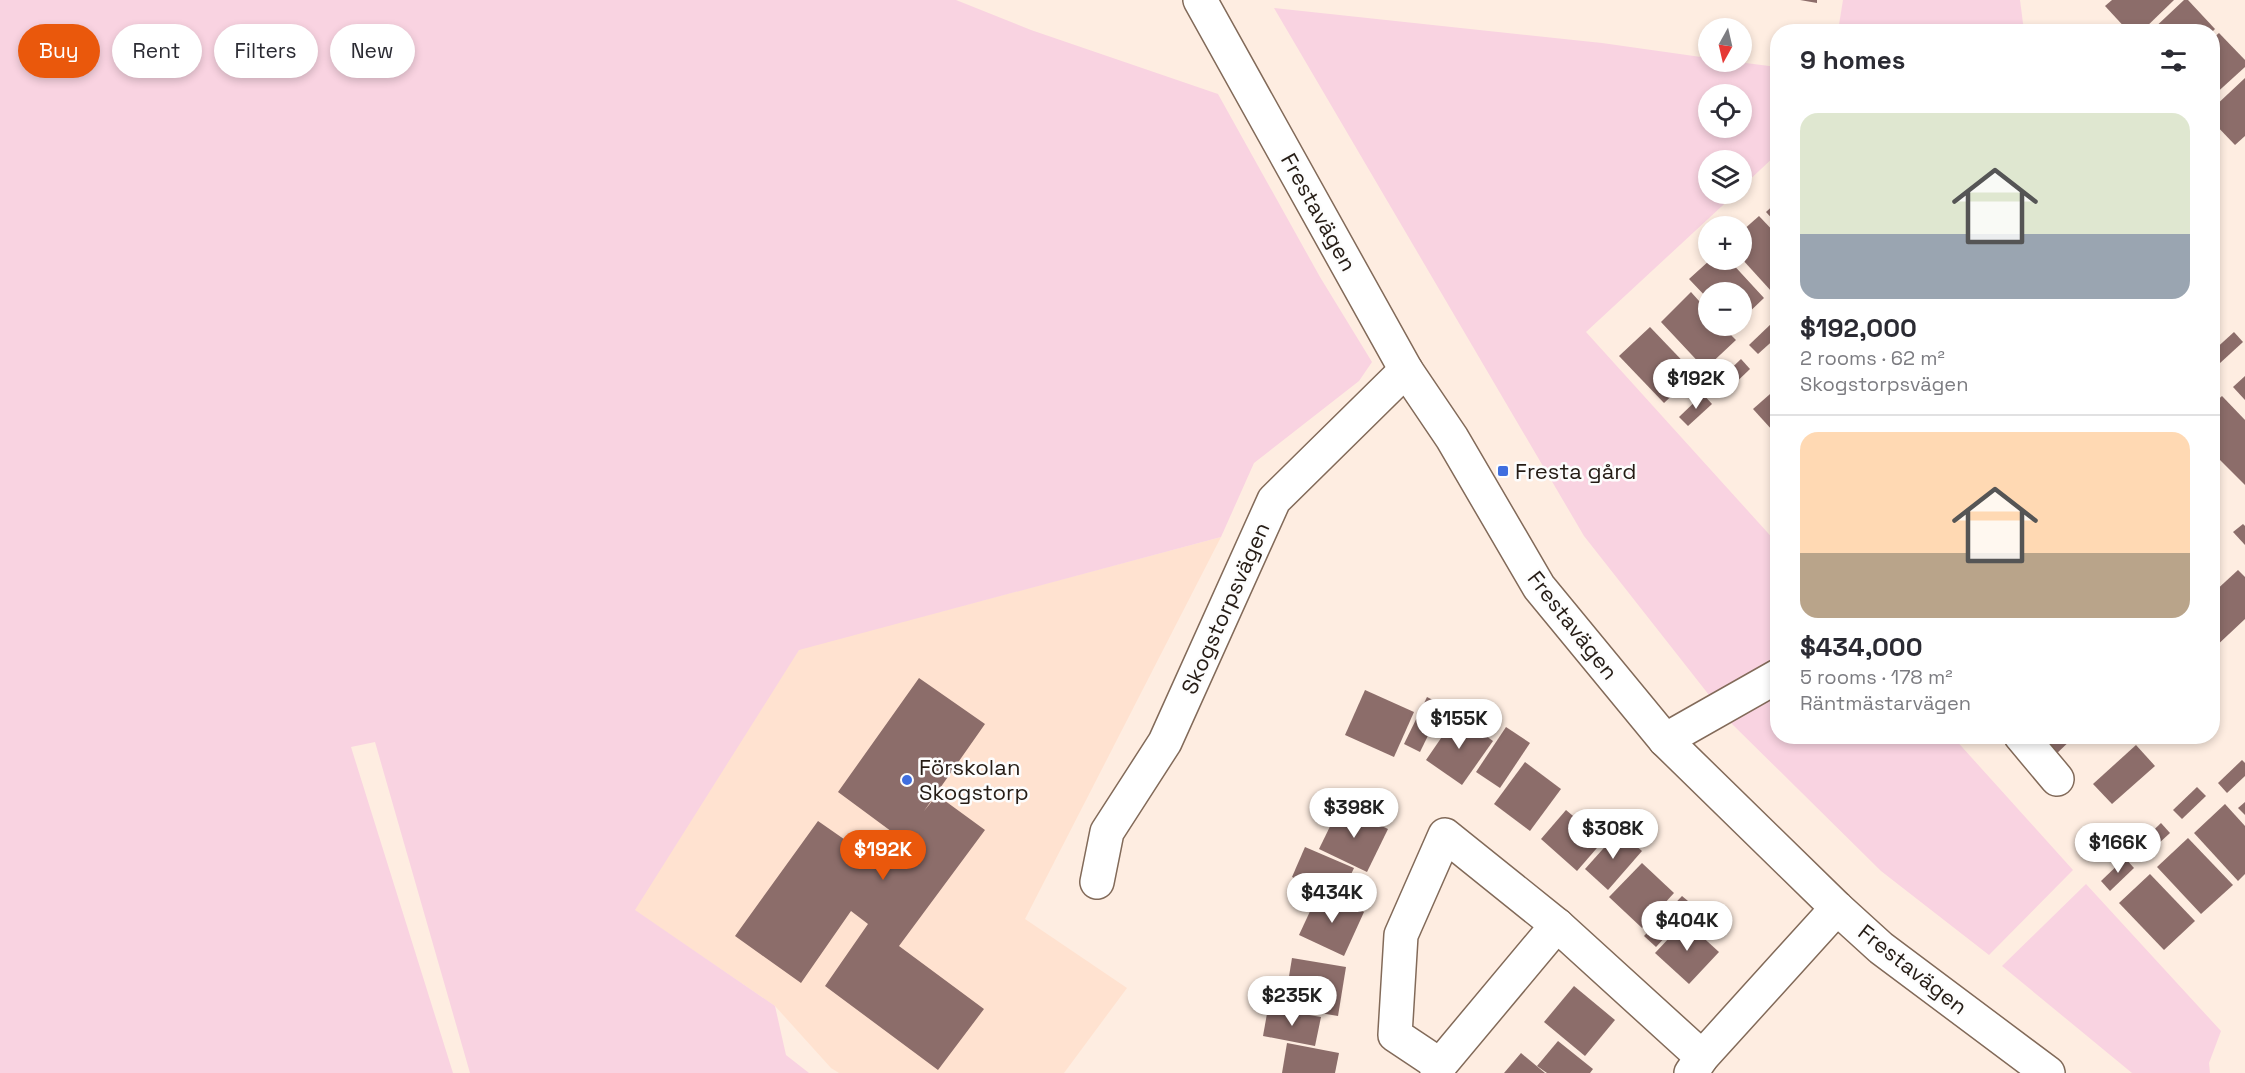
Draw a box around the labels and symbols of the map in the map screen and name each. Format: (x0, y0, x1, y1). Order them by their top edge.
north arrow (1698, 18, 1752, 72)
street label: Frestavägen (1275, 148, 1363, 276)
pin: $192K (1654, 359, 1738, 410)
place label: Fresta gård (1515, 457, 1636, 485)
marker: Fresta gård (1496, 464, 1510, 478)
street label: Skogstorpsvägen (1175, 518, 1275, 698)
street label: Frestavägen (1522, 565, 1624, 685)
pin: $155K (1417, 699, 1501, 750)
place label: Förskolan Skogstorp (919, 753, 1029, 806)
marker: Förskolan Skogstorp (900, 773, 914, 787)
pin: $398K (1312, 788, 1396, 839)
pin: $308K (1571, 809, 1655, 860)
pin: $166K (2076, 823, 2160, 874)
pin: $192K (841, 830, 925, 881)
pin: $434K (1290, 873, 1374, 924)
pin: $404K (1645, 901, 1729, 952)
street label: Frestavägen (1853, 918, 1973, 1020)
pin: $235K (1250, 976, 1334, 1027)

